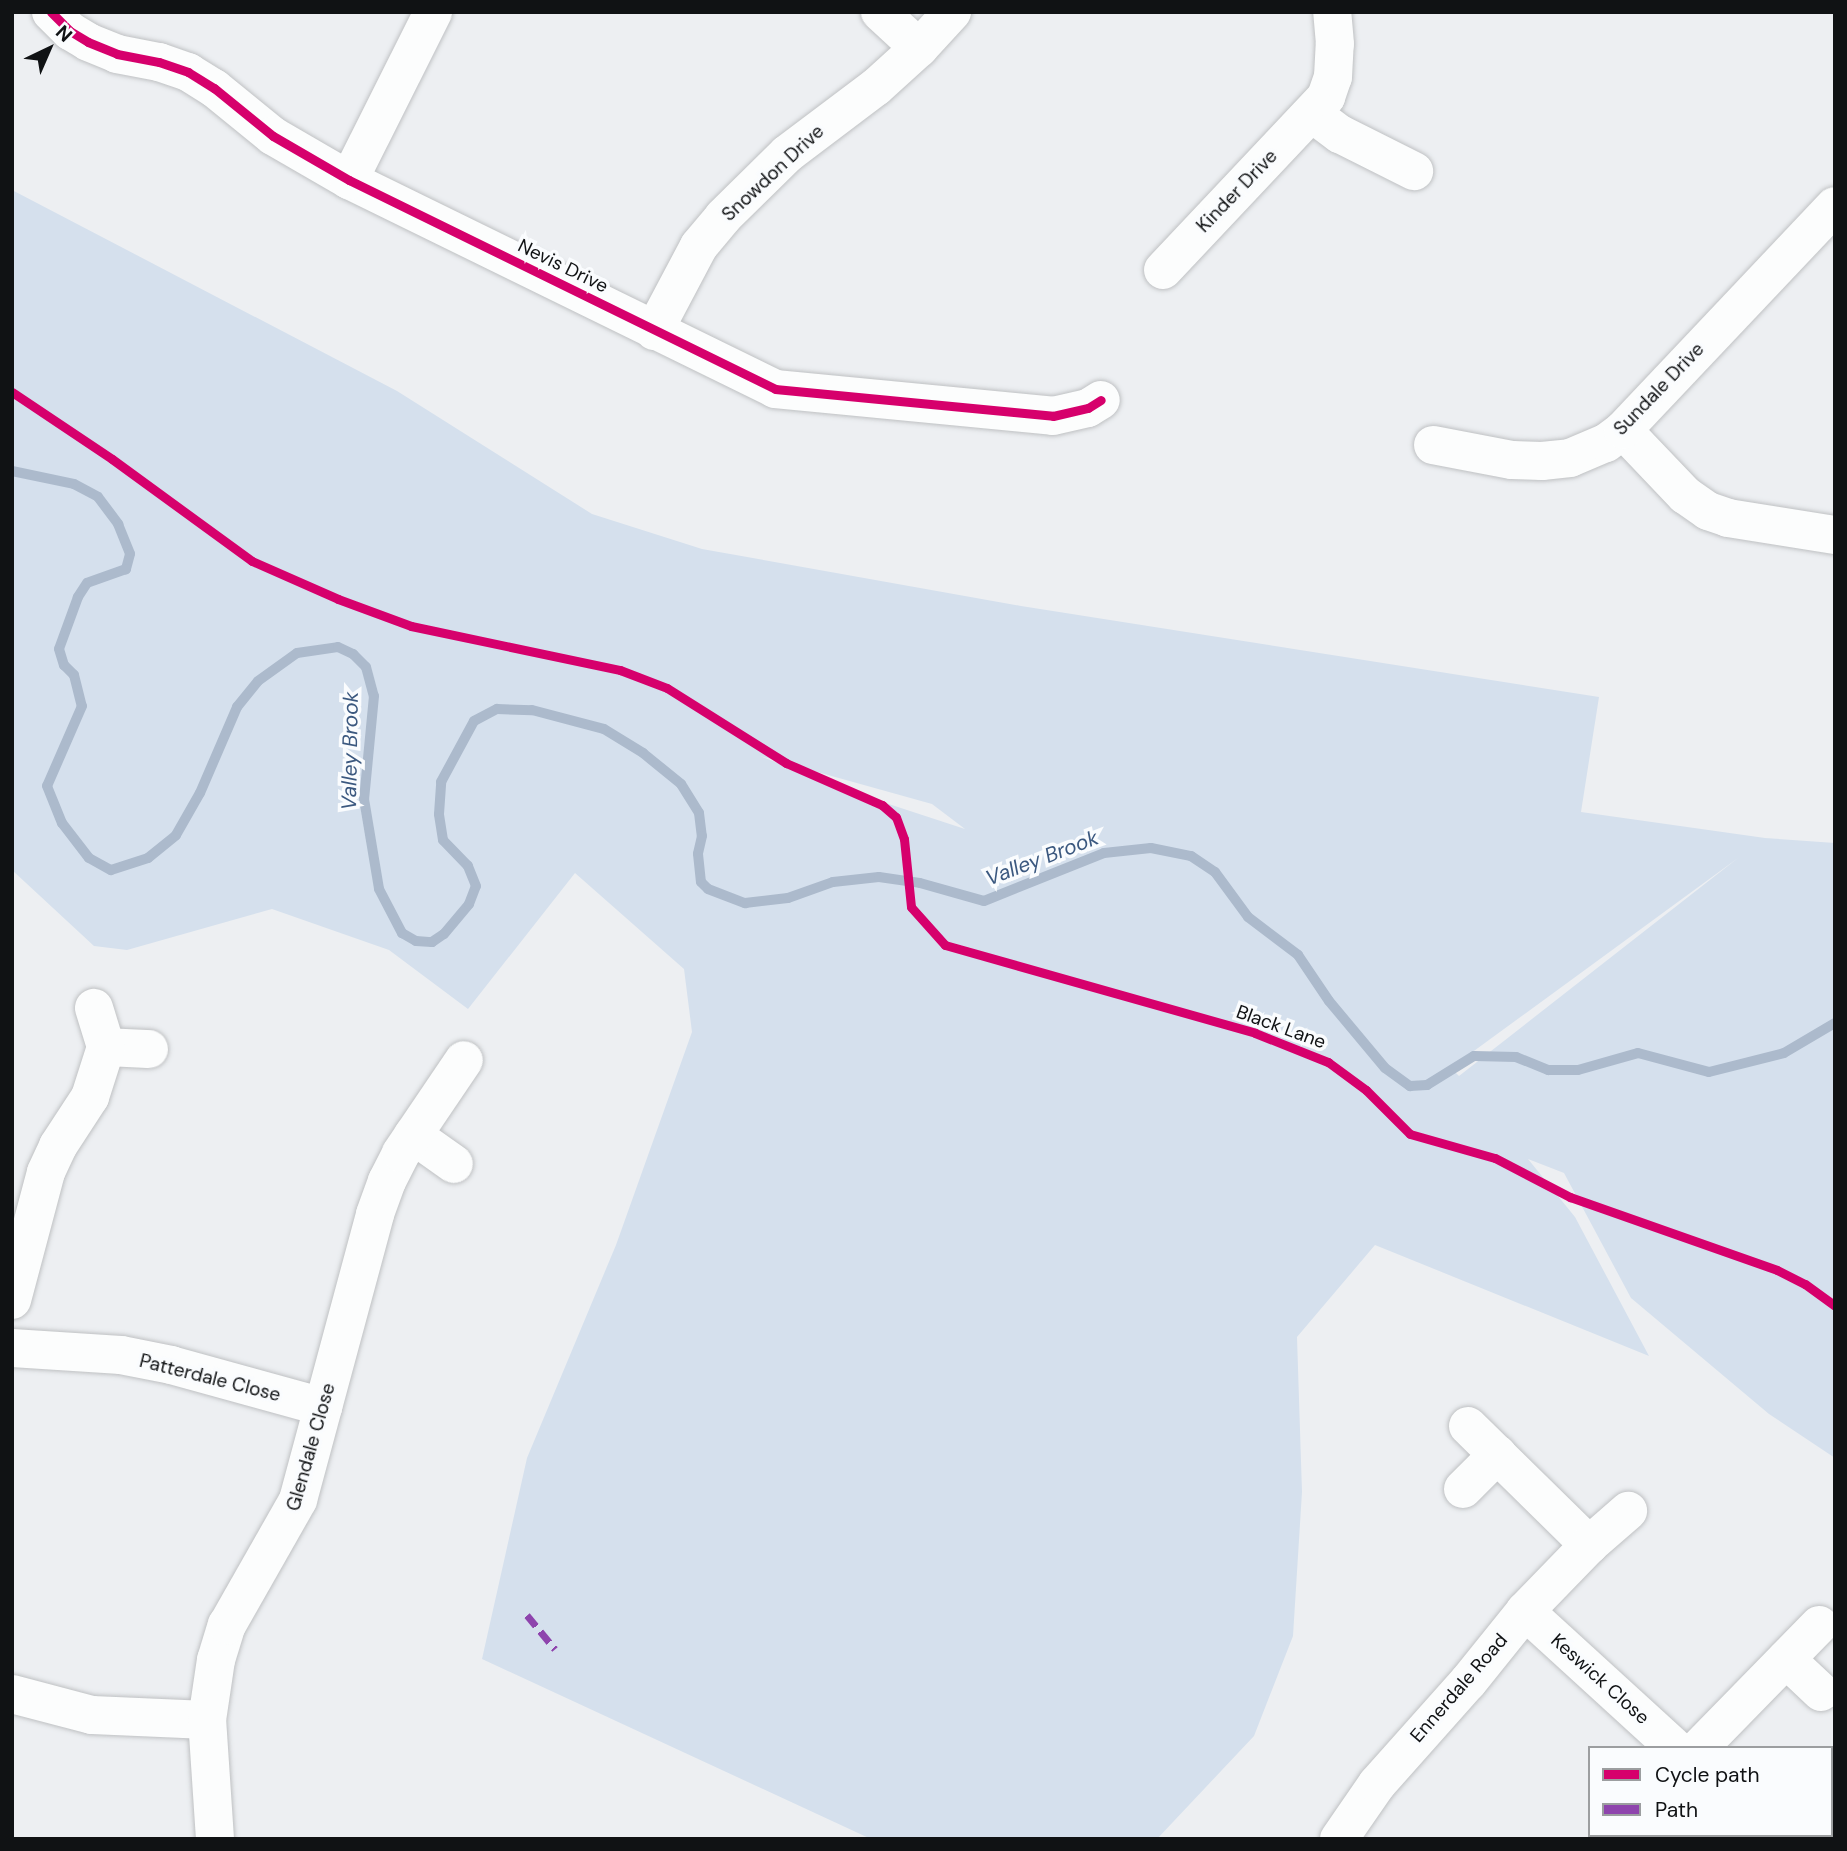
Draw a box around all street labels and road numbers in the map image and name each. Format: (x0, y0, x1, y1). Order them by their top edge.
street label: Snowdon Drive (717, 120, 829, 226)
street label: Kinder Drive (1192, 145, 1282, 237)
street label: Nevis Drive (514, 234, 612, 298)
street label: Sundale Drive (1609, 338, 1709, 440)
street label: Black Lane (1233, 1000, 1329, 1054)
street label: Patterdale Close (137, 1349, 283, 1407)
street label: Glendale Close (282, 1380, 340, 1514)
street label: Ennerdale Road (1406, 1629, 1512, 1747)
street label: Keswick Close (1546, 1629, 1654, 1729)

